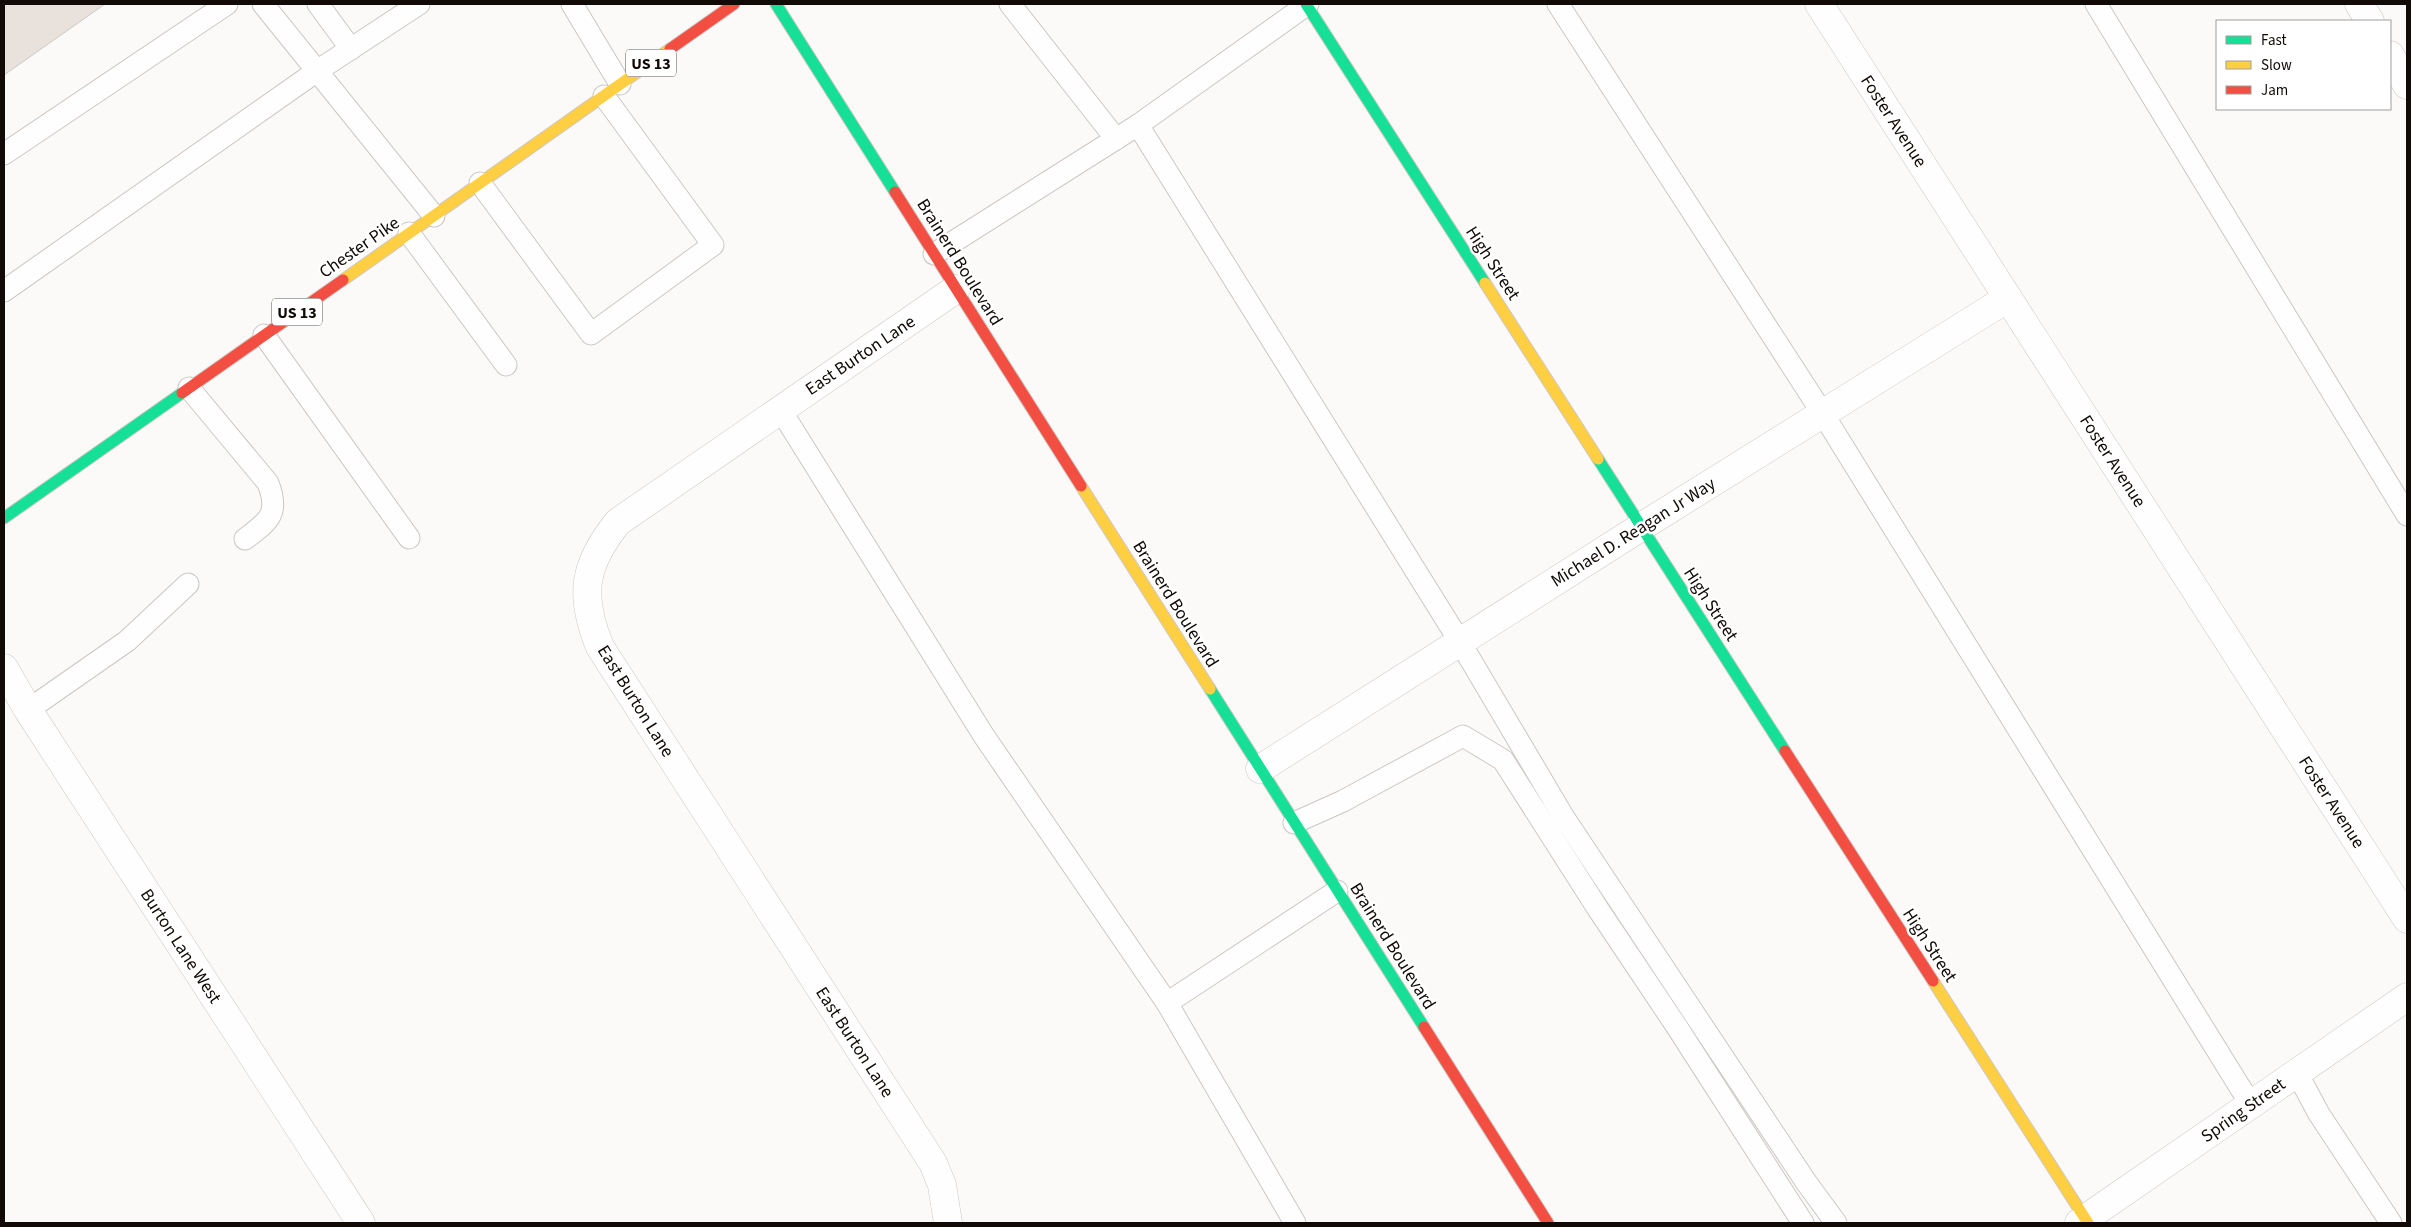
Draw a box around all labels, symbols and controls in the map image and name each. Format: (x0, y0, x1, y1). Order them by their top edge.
legend (2216, 20, 2391, 110)
text: Fast (2261, 30, 2287, 51)
road number: US 13 (626, 49, 676, 76)
text: Slow (2261, 55, 2292, 76)
street label: Foster Avenue (1854, 70, 1933, 172)
text: Jam (2261, 80, 2288, 101)
street label: Brainerd Boulevard (910, 194, 1009, 330)
street label: Chester Pike (314, 210, 405, 284)
street label: High Street (1459, 221, 1526, 305)
road number: US 13 (272, 298, 322, 326)
street label: East Burton Lane (800, 309, 920, 401)
street label: Foster Avenue (2073, 410, 2152, 512)
street label: Michael D. Reagan Jr Way (1546, 471, 1721, 593)
street label: Brainerd Boulevard (1126, 536, 1225, 672)
street label: High Street (1677, 562, 1744, 646)
street label: East Burton Lane (591, 640, 680, 762)
street label: Foster Avenue (2292, 751, 2371, 853)
street label: Brainerd Boulevard (1343, 878, 1442, 1014)
street label: Burton Lane West (134, 884, 227, 1009)
street label: High Street (1896, 903, 1963, 987)
street label: East Burton Lane (809, 982, 900, 1103)
street label: Spring Street (2196, 1072, 2291, 1149)

